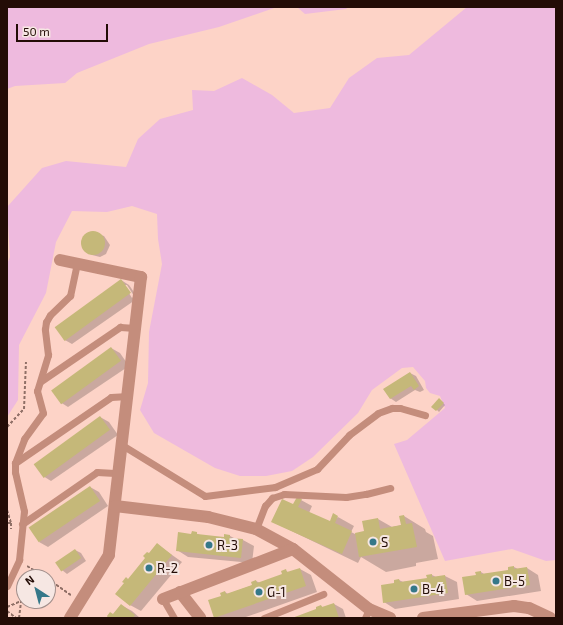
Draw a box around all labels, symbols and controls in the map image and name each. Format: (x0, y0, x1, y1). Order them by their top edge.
scale bar (18, 16, 110, 42)
text: 50 m (23, 24, 50, 38)
place label: S (381, 534, 388, 550)
place label: R-3 (217, 537, 238, 553)
marker: S (368, 537, 378, 547)
marker: R-3 (204, 540, 214, 550)
place label: R-2 (157, 560, 178, 576)
marker: R-2 (144, 563, 154, 573)
north arrow (16, 569, 56, 609)
text: N (22, 572, 36, 587)
place label: B-5 (504, 573, 525, 589)
marker: B-5 (491, 576, 501, 586)
place label: B-4 (422, 581, 444, 597)
place label: G-1 (267, 584, 286, 600)
marker: B-4 (409, 584, 419, 594)
marker: G-1 (254, 587, 264, 597)

